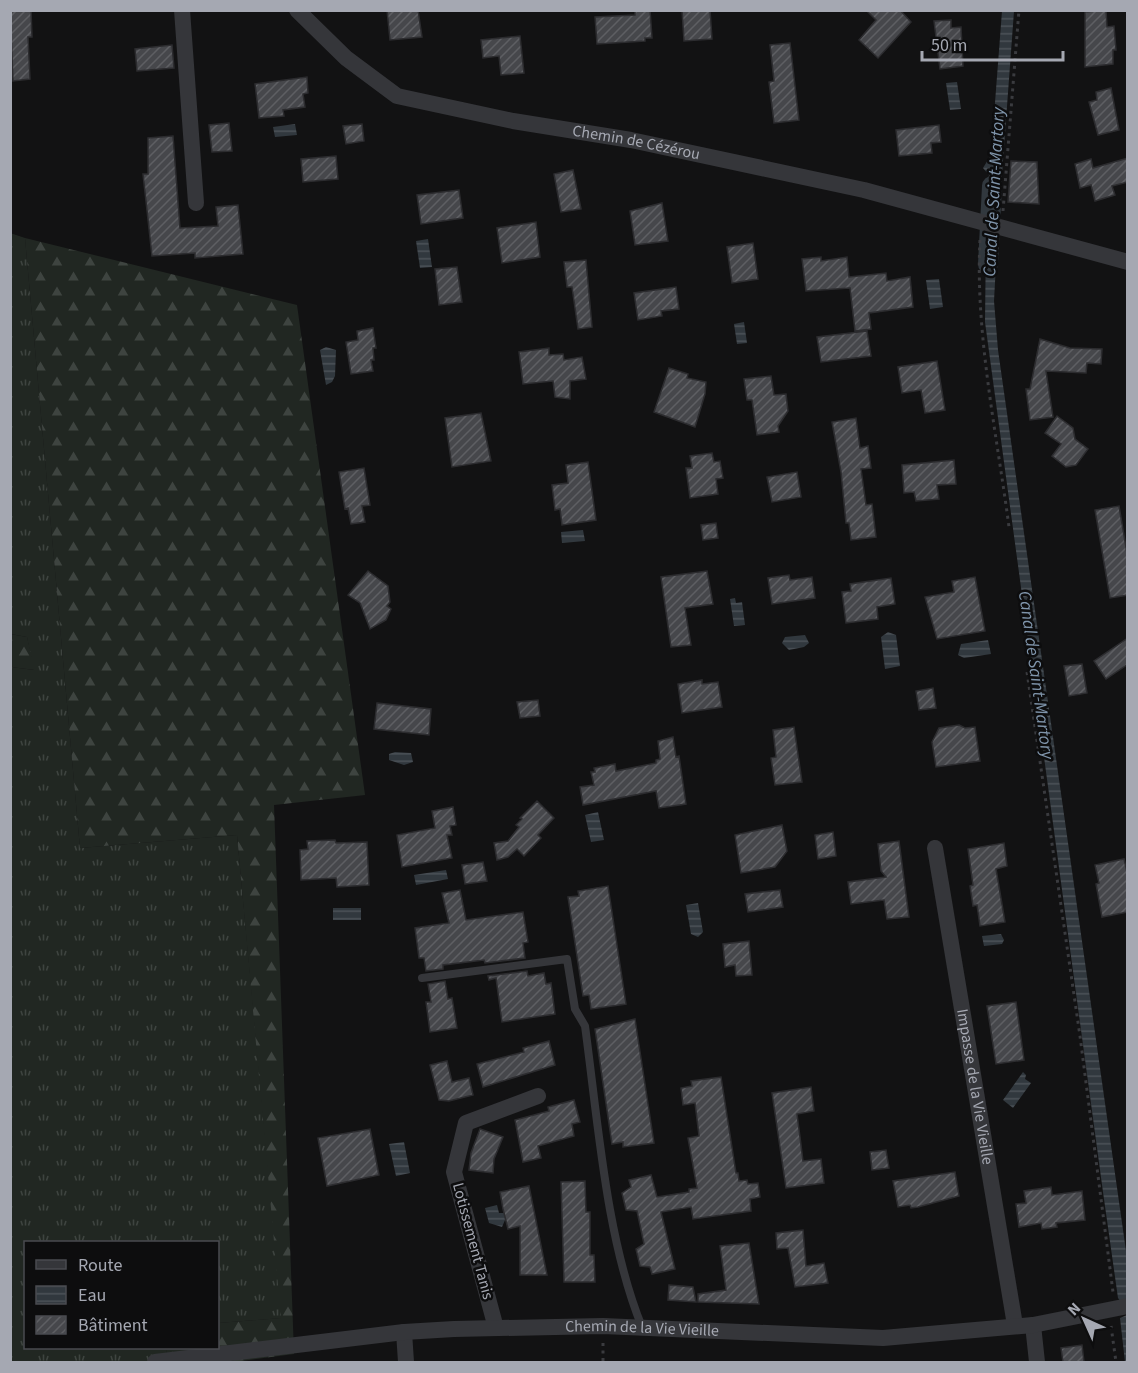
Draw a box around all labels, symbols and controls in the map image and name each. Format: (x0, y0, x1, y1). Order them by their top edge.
scale bar (922, 24, 1063, 62)
text: 50 m (931, 33, 967, 58)
water label: Canal de Saint-Martory (977, 106, 1011, 277)
street label: Chemin de Cézérou (571, 120, 702, 166)
water label: Canal de Saint-Martory (1012, 589, 1060, 762)
street label: Impasse de la Vie Vieille (951, 1007, 999, 1166)
street label: Lotissement Tanis (447, 1180, 499, 1302)
legend (24, 1241, 219, 1349)
text: Route (78, 1253, 122, 1278)
text: Eau (78, 1283, 106, 1308)
north arrow (1054, 1289, 1114, 1349)
text: N (1063, 1298, 1086, 1321)
text: Bâtiment (78, 1313, 148, 1338)
street label: Chemin de la Vie Vieille (565, 1315, 719, 1342)

